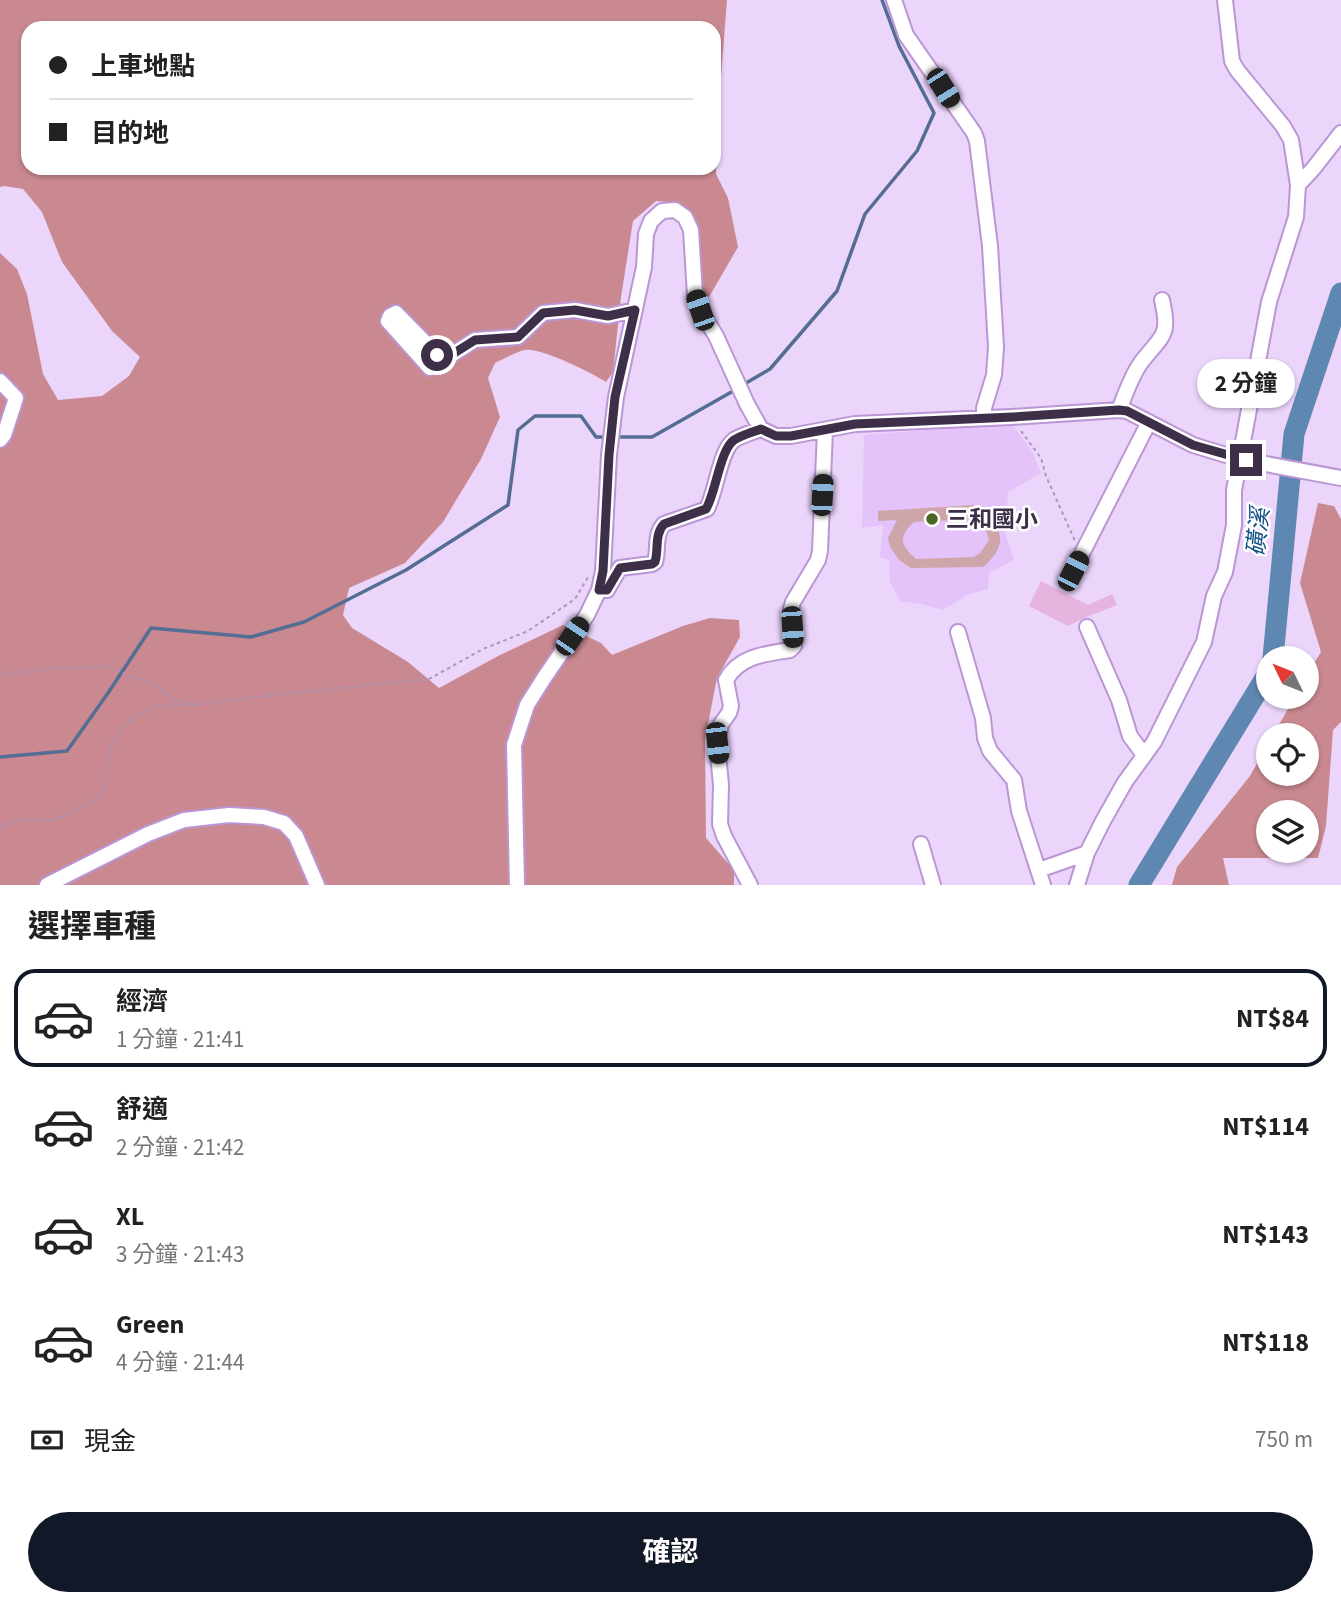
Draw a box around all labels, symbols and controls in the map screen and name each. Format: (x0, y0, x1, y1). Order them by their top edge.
text: 上車地點 (91, 48, 195, 85)
car (923, 65, 964, 111)
text: 目的地 (91, 115, 169, 152)
car (684, 287, 717, 333)
route start (421, 339, 453, 371)
callout: 2 分鐘 (1197, 358, 1295, 407)
text: 2 分鐘 (1215, 367, 1277, 400)
route end (1230, 444, 1262, 476)
car (811, 473, 834, 517)
place label: 三和國小 (946, 503, 1038, 536)
water label: 磺溪 (1239, 503, 1279, 558)
marker: 三和國小 (924, 511, 940, 527)
car (1055, 548, 1092, 594)
car (781, 605, 804, 649)
car (552, 613, 593, 659)
north arrow (1256, 646, 1320, 709)
map controls (1256, 646, 1319, 863)
car (705, 721, 730, 765)
button: locate (1256, 723, 1319, 786)
button: layers (1256, 800, 1319, 863)
text: 選擇車種 (28, 904, 156, 950)
text: 經濟 (116, 983, 168, 1020)
icon: car (32, 987, 95, 1050)
text: NT$84 (1236, 1000, 1309, 1037)
text: 1 分鐘 · 21:41 (116, 1023, 244, 1056)
text: 舒適 (116, 1091, 168, 1128)
icon: car (32, 1095, 95, 1158)
text: NT$114 (1222, 1108, 1309, 1145)
text: 2 分鐘 · 21:42 (116, 1131, 244, 1164)
text: XL (116, 1198, 144, 1235)
icon: car (32, 1203, 95, 1266)
text: NT$143 (1222, 1216, 1309, 1253)
text: 3 分鐘 · 21:43 (116, 1238, 244, 1271)
text: Green (116, 1306, 184, 1343)
icon: car (32, 1311, 95, 1374)
text: NT$118 (1222, 1324, 1309, 1361)
text: 4 分鐘 · 21:44 (116, 1346, 244, 1379)
icon: cash (28, 1421, 66, 1459)
text: 現金 (84, 1423, 136, 1460)
text: 750 m (1255, 1423, 1313, 1456)
button: 確認 (28, 1512, 1313, 1592)

